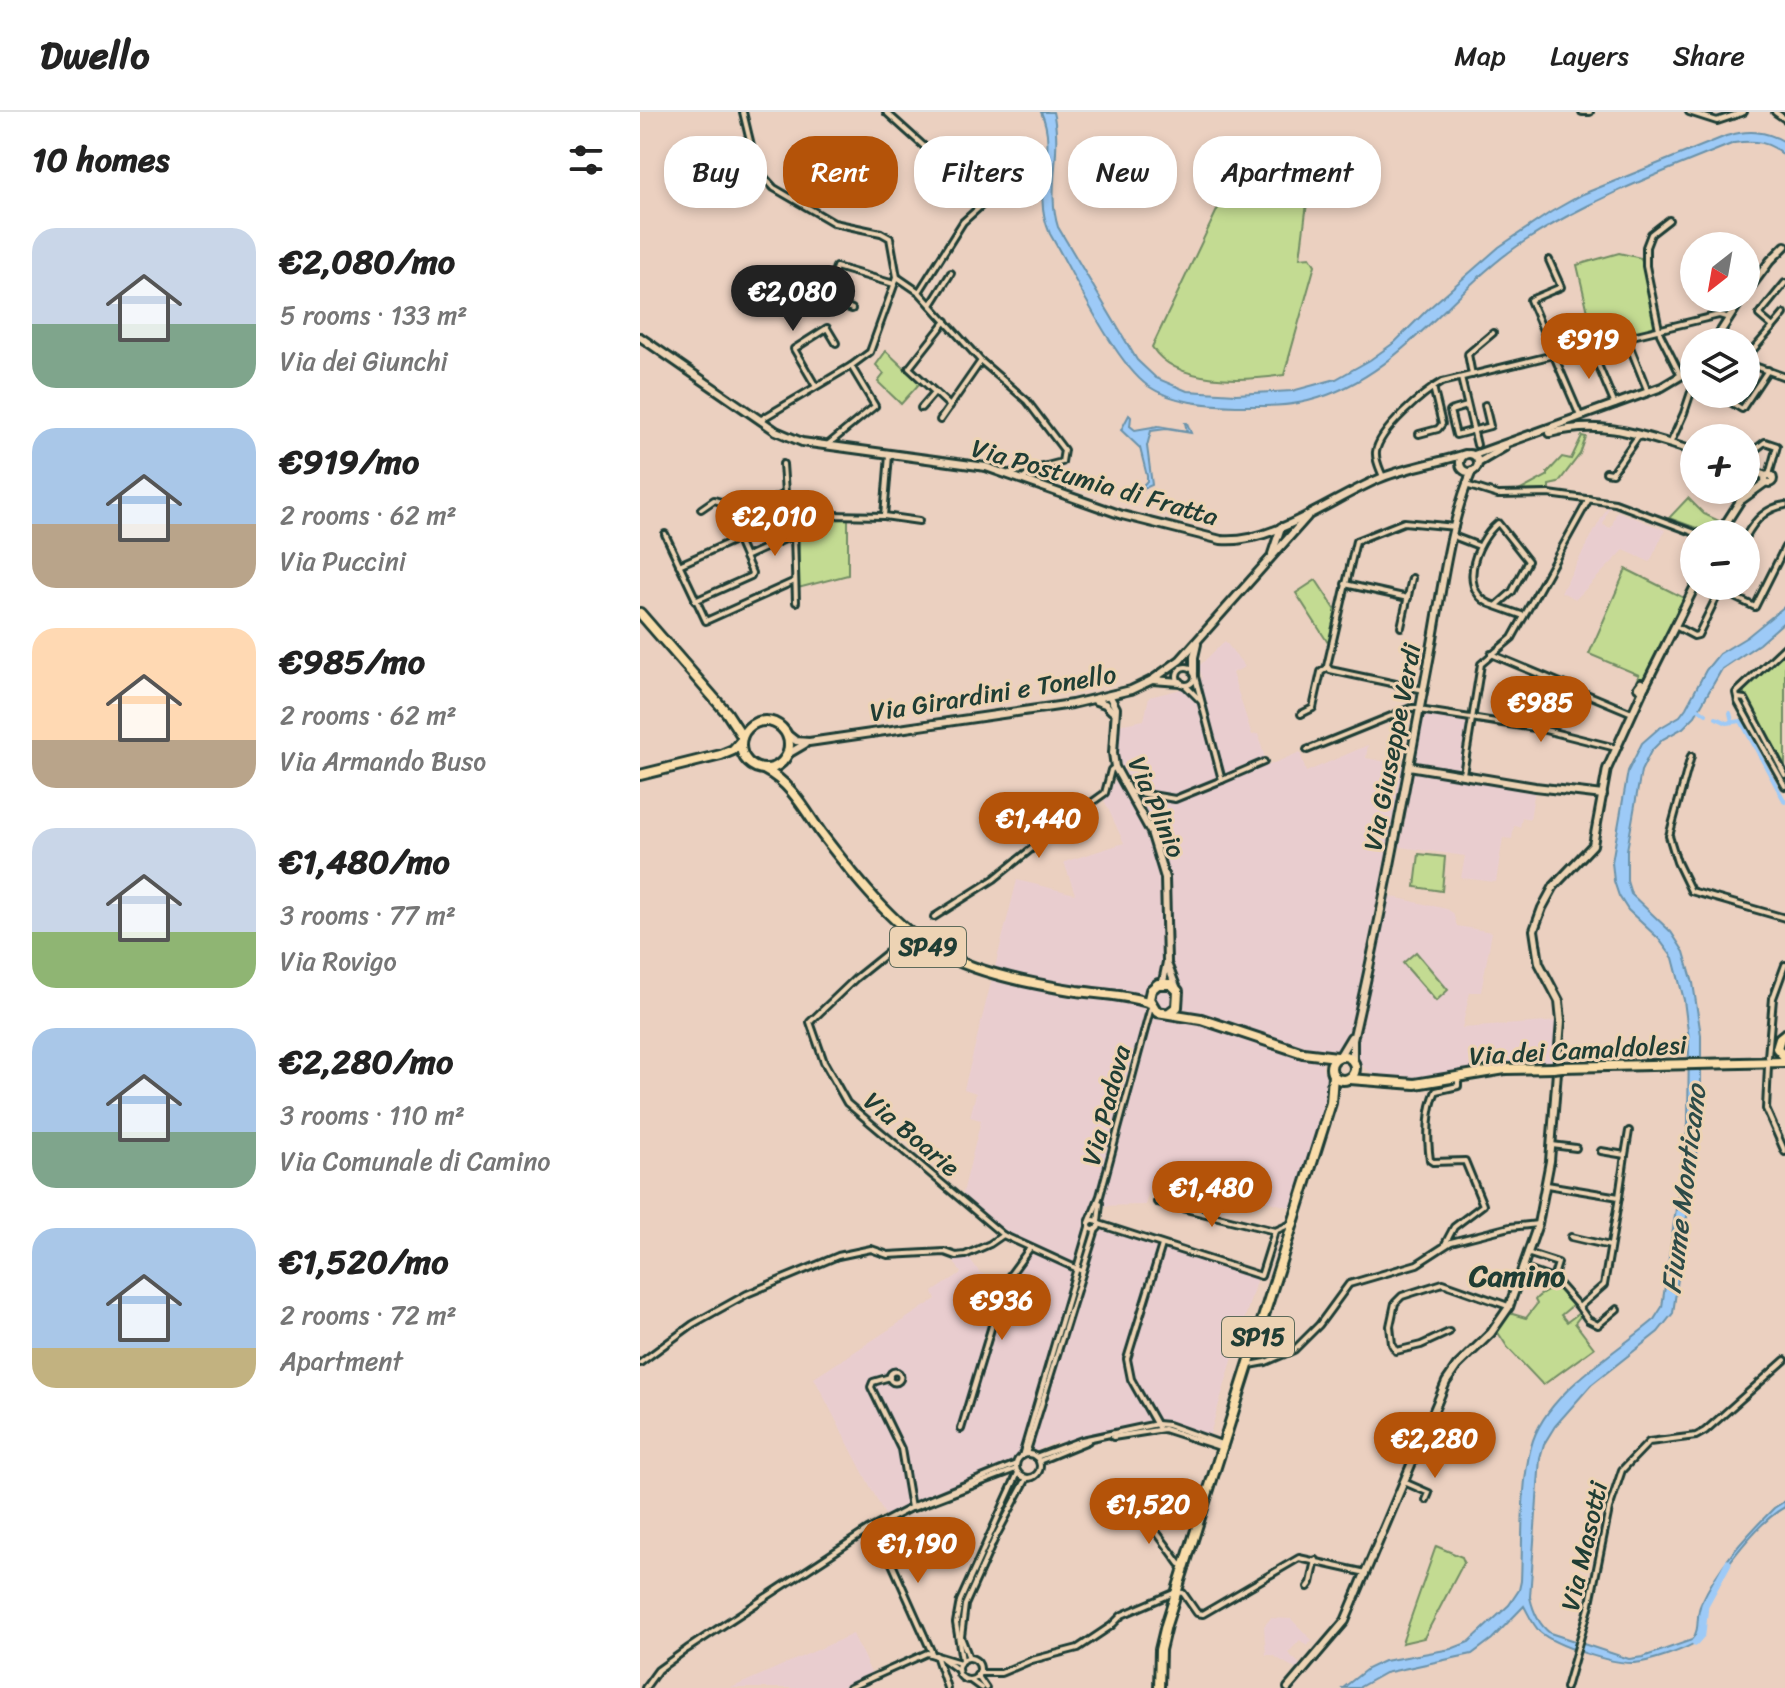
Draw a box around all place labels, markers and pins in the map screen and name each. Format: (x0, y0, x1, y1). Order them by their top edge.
pin: €2,080 (728, 265, 858, 333)
pin: €919 (1542, 313, 1636, 381)
pin: €2,010 (710, 490, 840, 558)
pin: €985 (1494, 676, 1588, 744)
pin: €1,440 (974, 792, 1104, 860)
pin: €1,480 (1147, 1161, 1277, 1229)
pin: €936 (955, 1274, 1049, 1342)
pin: €2,280 (1370, 1412, 1500, 1480)
pin: €1,520 (1084, 1478, 1214, 1546)
pin: €1,190 (853, 1517, 983, 1585)

